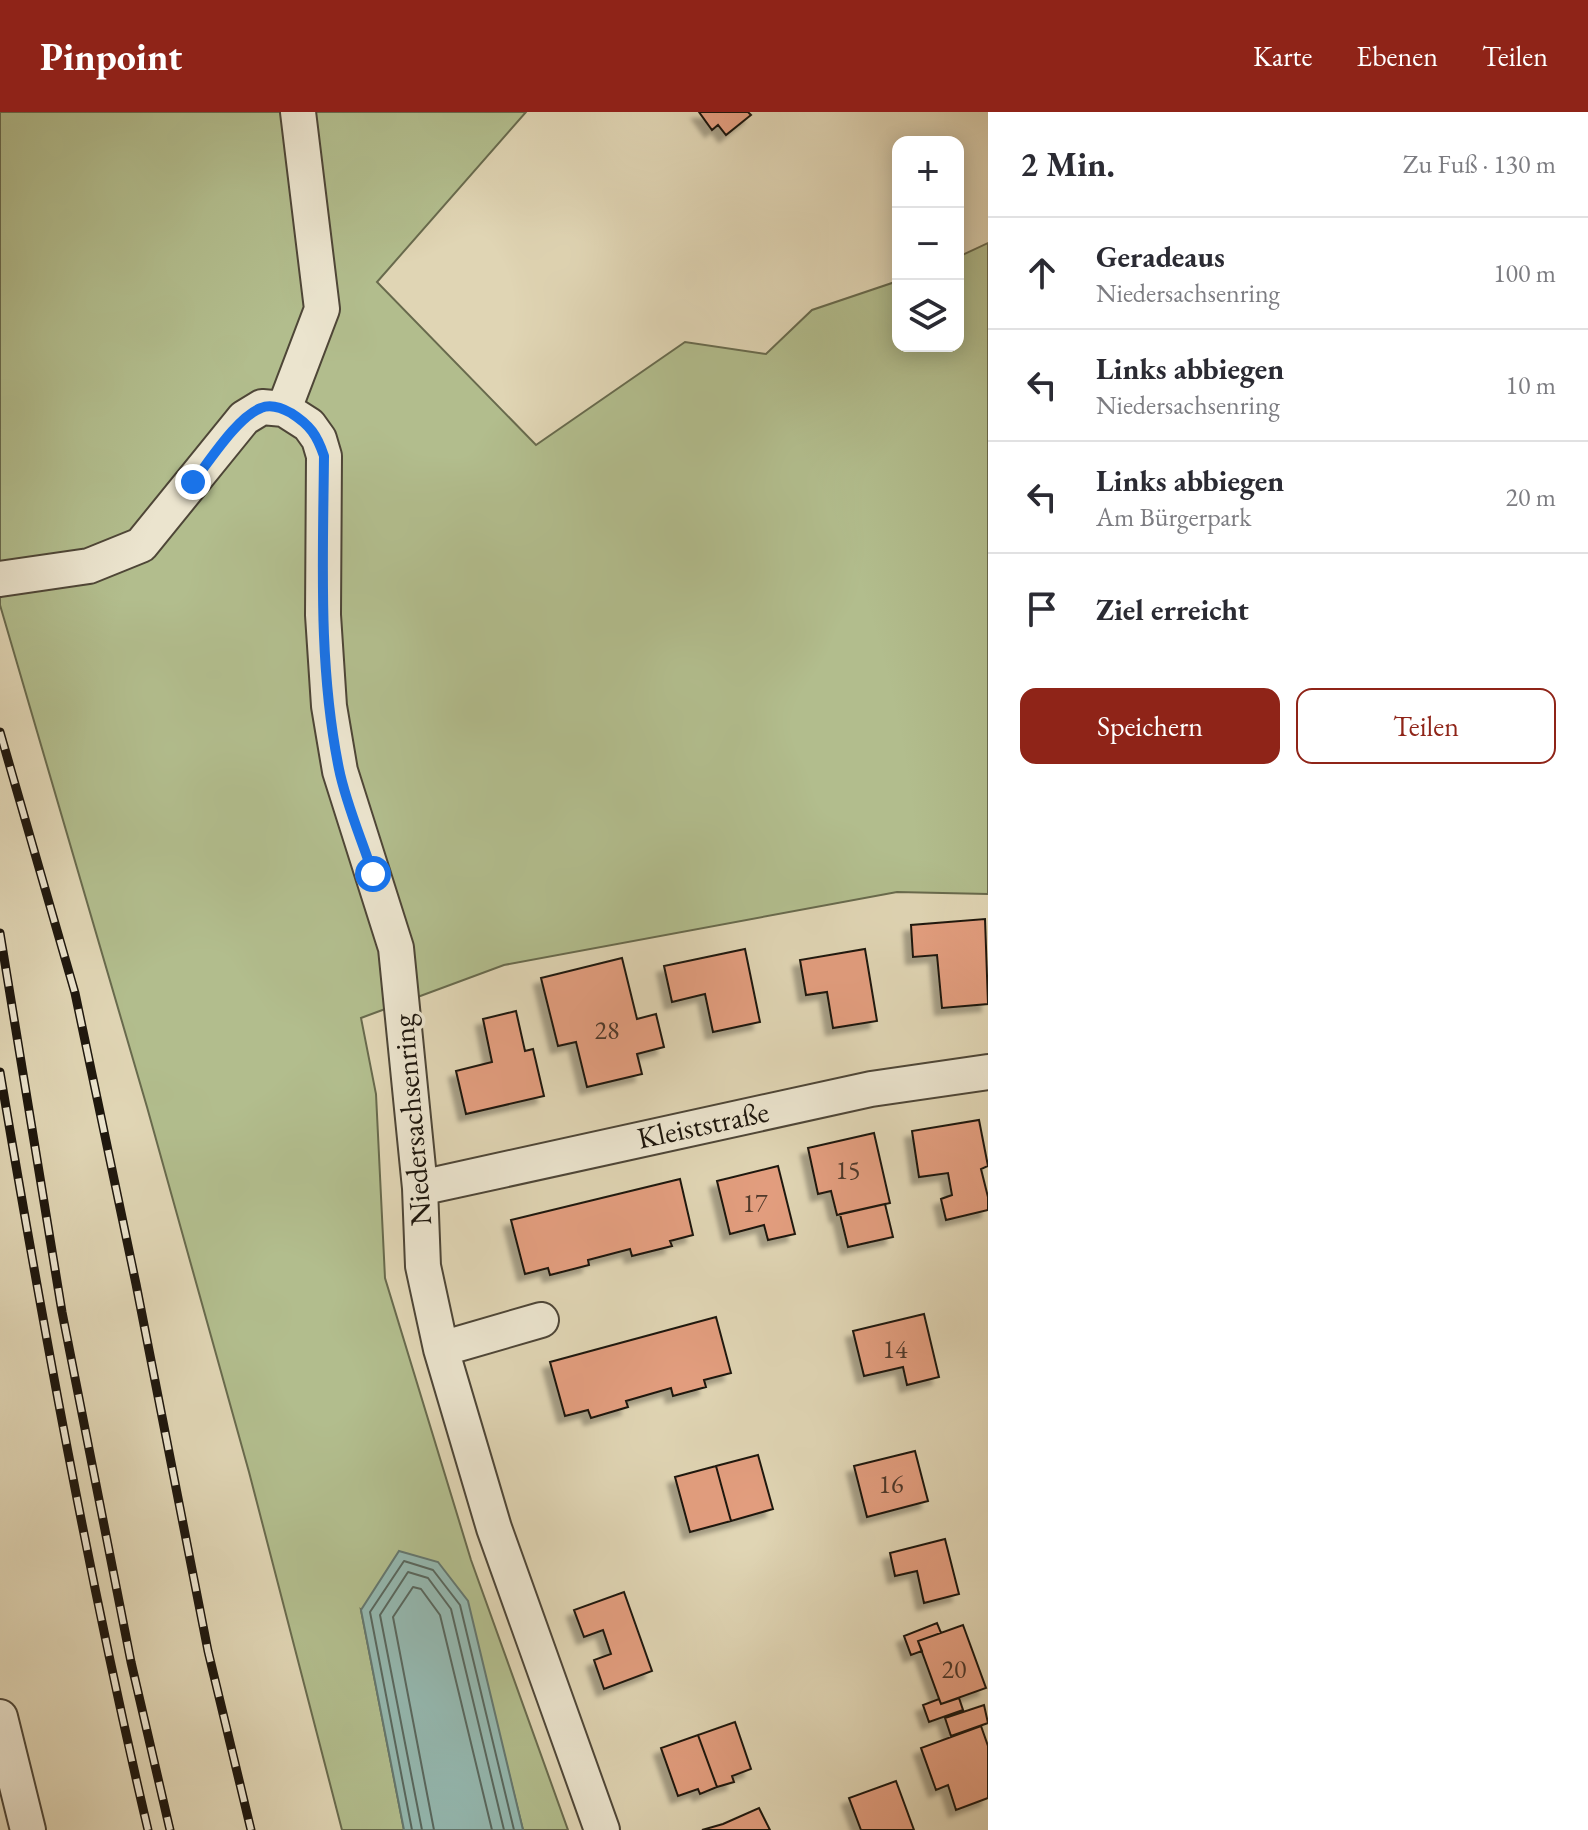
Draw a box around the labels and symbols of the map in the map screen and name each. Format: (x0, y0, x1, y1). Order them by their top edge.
route end (175, 464, 211, 500)
route start (355, 856, 391, 892)
street label: Niedersachsenring (383, 1012, 440, 1227)
house number: 28 (595, 1013, 619, 1047)
street label: Kleiststraße (633, 1092, 772, 1157)
house number: 15 (836, 1153, 860, 1187)
house number: 17 (743, 1186, 768, 1220)
house number: 14 (883, 1332, 908, 1366)
house number: 16 (879, 1467, 903, 1501)
house number: 20 (942, 1652, 966, 1686)

